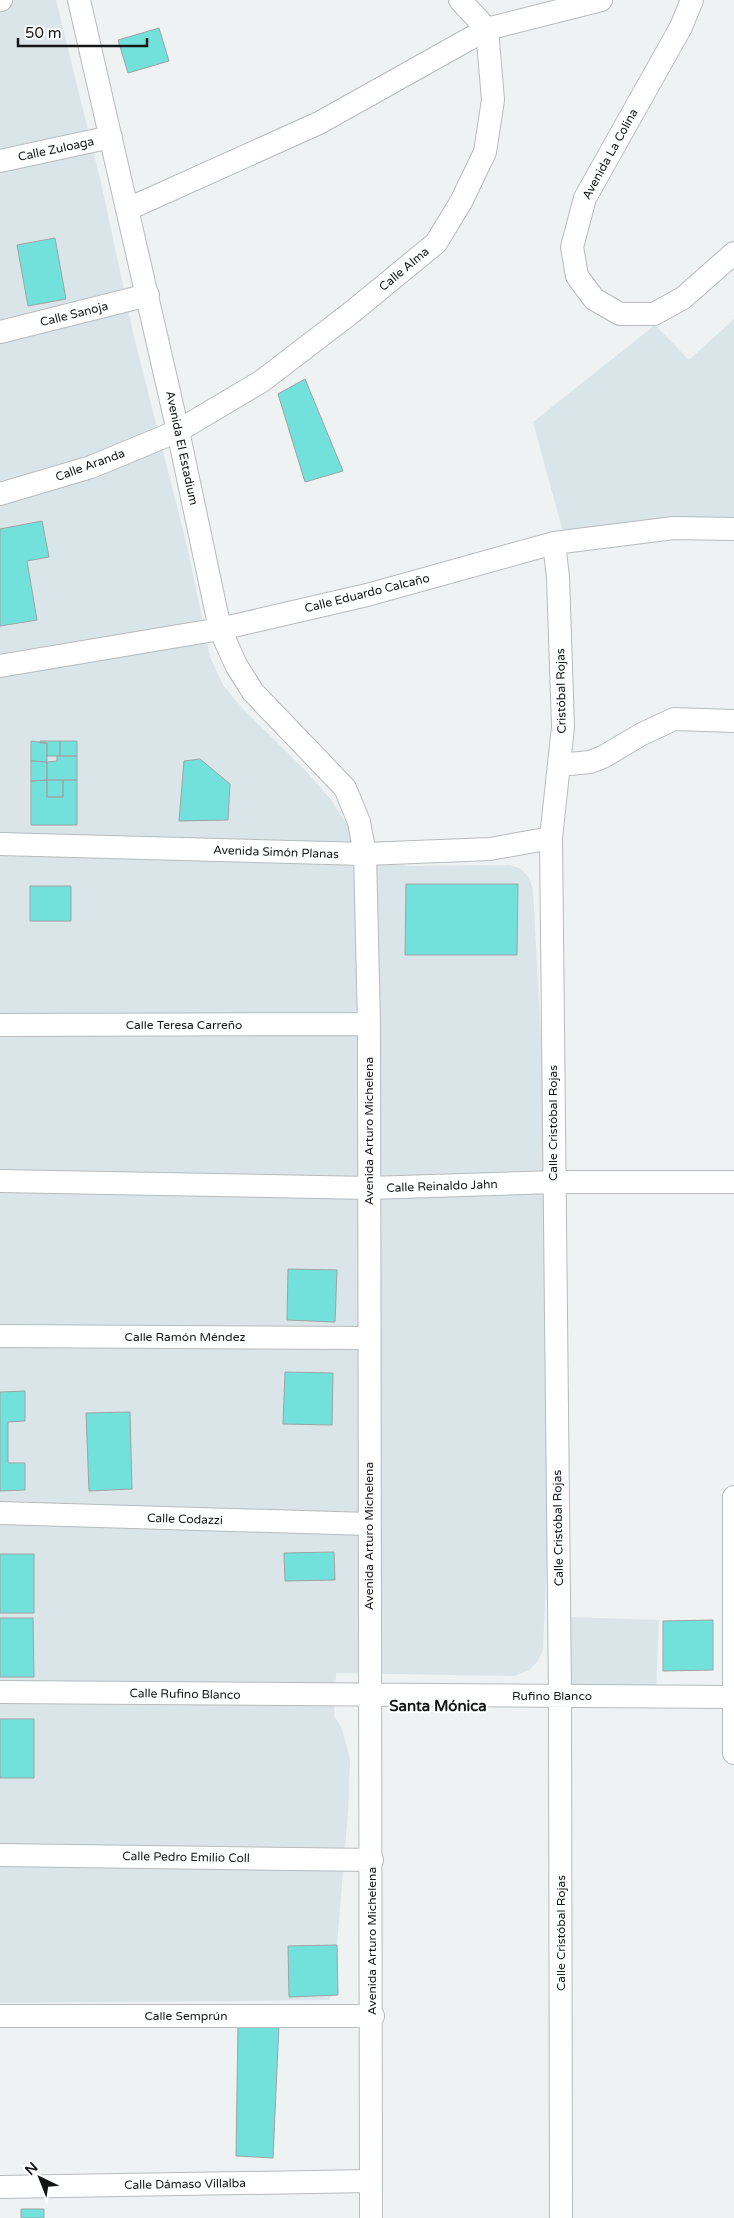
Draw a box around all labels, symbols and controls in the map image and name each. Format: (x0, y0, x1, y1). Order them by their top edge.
scale bar (18, 15, 146, 47)
text: 50 m (25, 24, 62, 42)
street label: Avenida La Colina (579, 106, 641, 202)
street label: Calle Zuloaga (17, 134, 95, 164)
street label: Calle Alma (376, 244, 432, 294)
street label: Calle Sanoja (39, 299, 109, 329)
street label: Avenida El Estadium (163, 390, 201, 506)
street label: Calle Aranda (53, 446, 127, 484)
street label: Calle Eduardo Calcaño (303, 571, 431, 615)
street label: Cristóbal Rojas (553, 648, 569, 734)
street label: Avenida Simón Planas (213, 843, 339, 861)
street label: Calle Teresa Carreño (126, 1018, 242, 1032)
street label: Avenida Arturo Michelena (362, 1057, 376, 1205)
street label: Calle Cristóbal Rojas (546, 1065, 560, 1181)
street label: Calle Reinaldo Jahn (386, 1177, 498, 1195)
street label: Calle Ramón Méndez (125, 1330, 245, 1344)
street label: Avenida Arturo Michelena (362, 1462, 376, 1610)
street label: Calle Cristóbal Rojas (550, 1470, 566, 1586)
street label: Calle Codazzi (147, 1511, 223, 1527)
street label: Calle Rufino Blanco (129, 1686, 241, 1702)
street label: Rufino Blanco (512, 1689, 592, 1703)
district label: Santa Mónica (389, 1697, 487, 1715)
street label: Calle Pedro Emilio Coll (122, 1849, 250, 1865)
street label: Avenida Arturo Michelena (365, 1867, 379, 2015)
street label: Calle Cristóbal Rojas (554, 1875, 568, 1991)
street label: Calle Semprún (145, 2009, 227, 2023)
north arrow (15, 2153, 65, 2203)
text: N (22, 2159, 41, 2179)
street label: Calle Dámaso Villalba (124, 2176, 246, 2192)

